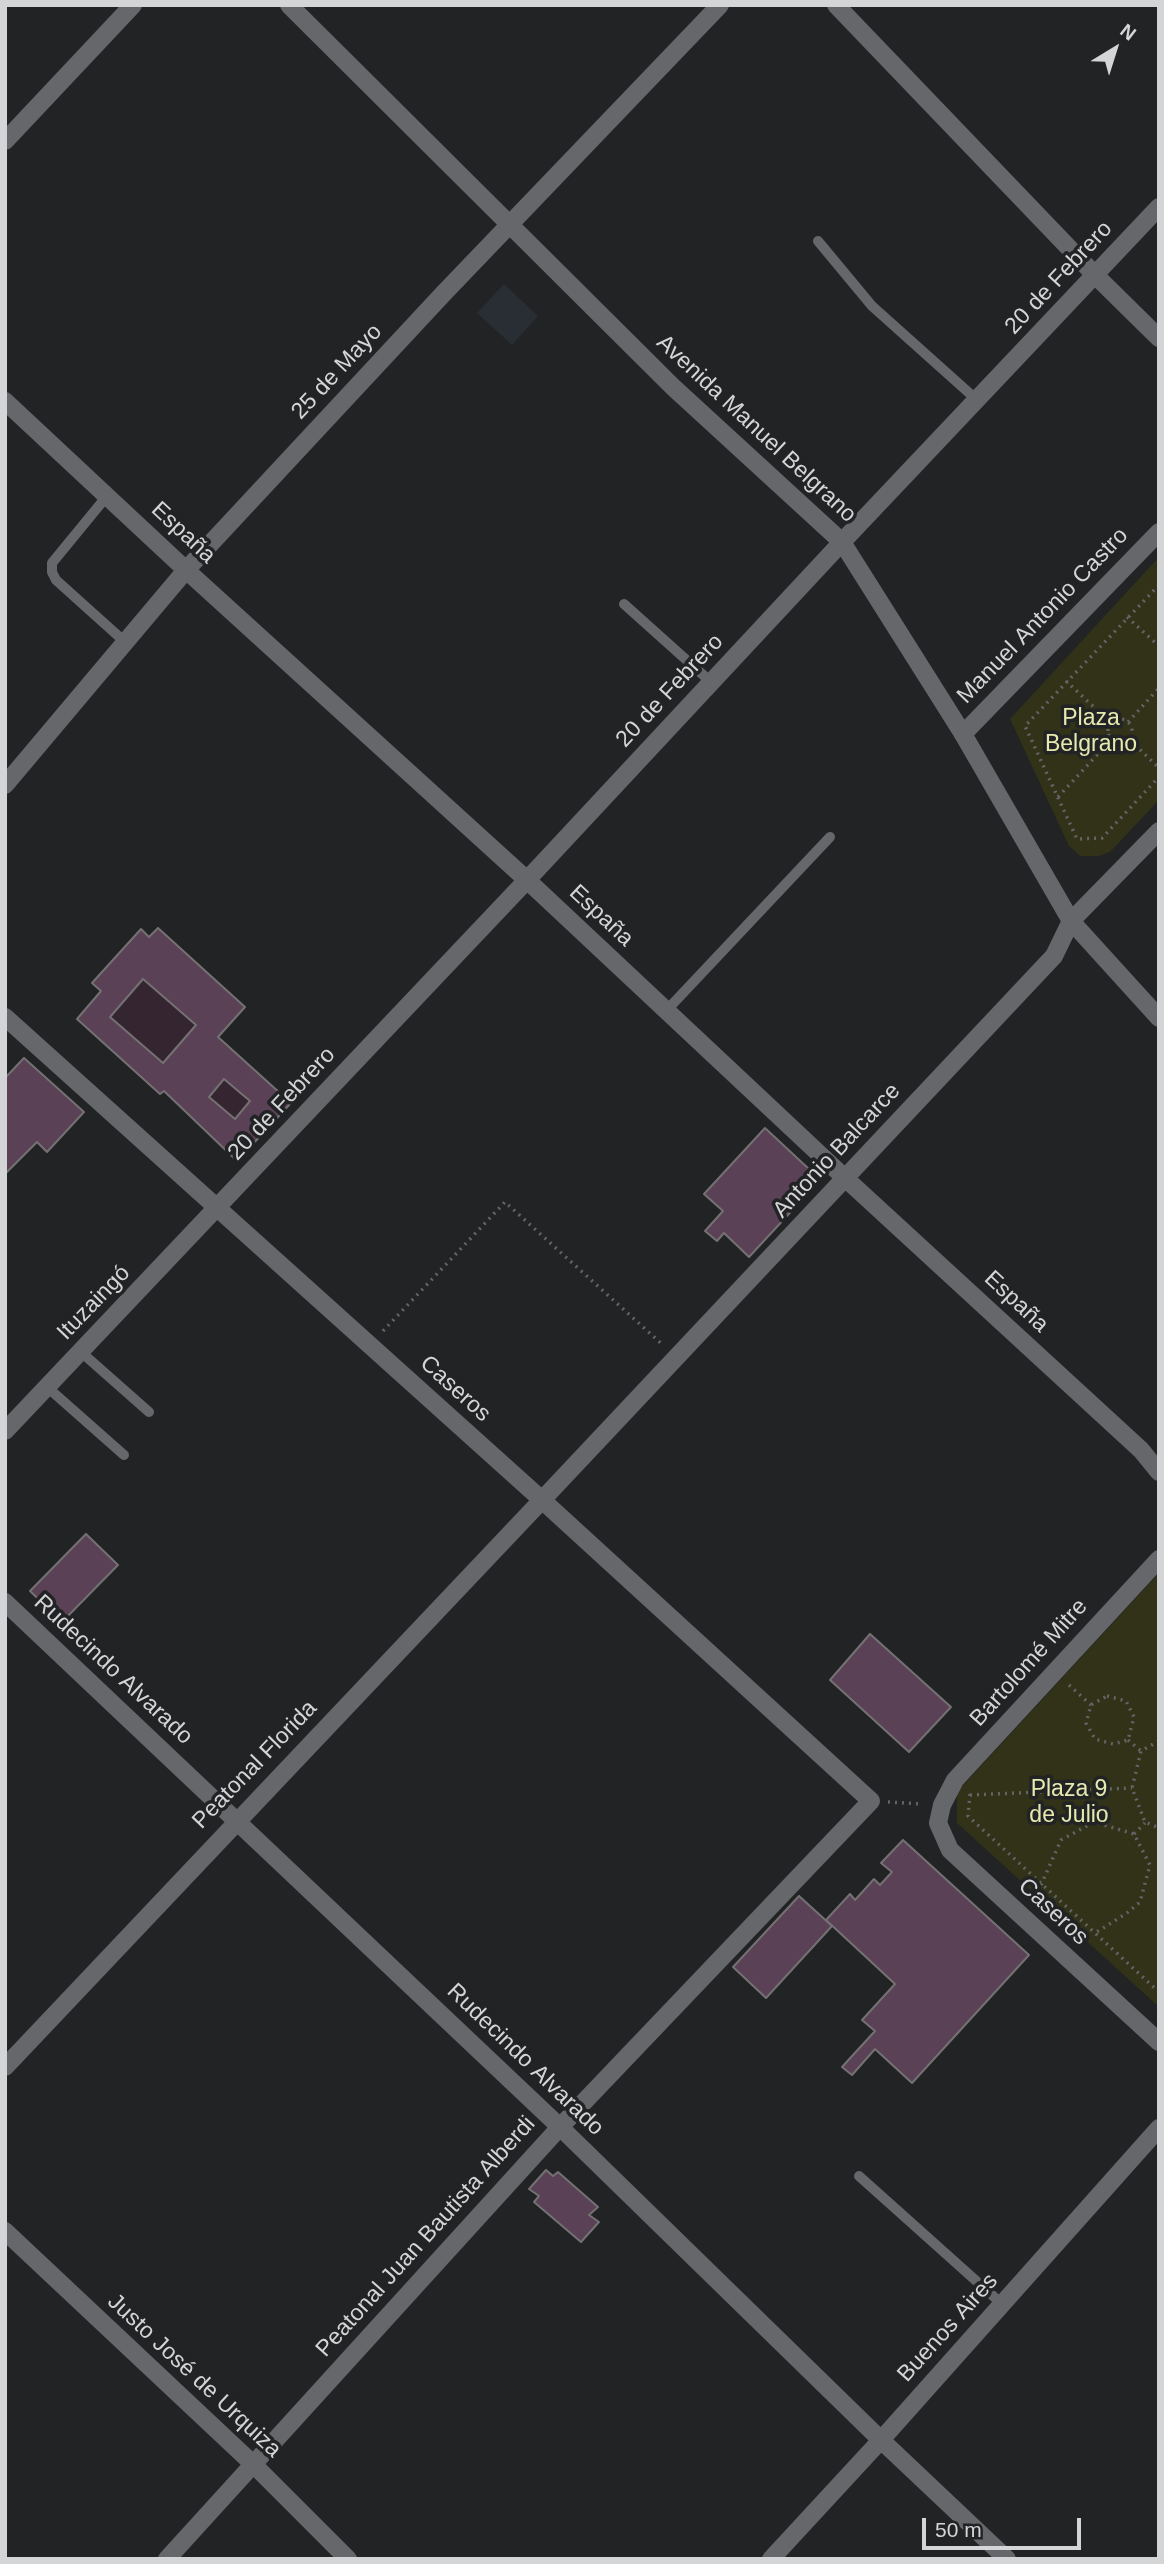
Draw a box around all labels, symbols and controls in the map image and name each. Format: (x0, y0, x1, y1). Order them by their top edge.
north arrow (1080, 14, 1150, 84)
text: N (1116, 20, 1140, 45)
street label: 20 de Febrero (1000, 216, 1118, 340)
street label: 25 de Mayo (286, 319, 388, 425)
street label: Avenida Manuel Belgrano (650, 329, 862, 529)
street label: España (145, 496, 221, 570)
street label: Manuel Antonio Castro (952, 522, 1134, 710)
street label: 20 de Febrero (611, 629, 729, 753)
park label: Plaza Belgrano (1045, 705, 1137, 759)
street label: España (563, 879, 639, 953)
street label: 20 de Febrero (223, 1042, 341, 1166)
street label: Antonio Balcarce (768, 1078, 906, 1224)
street label: Ituzaingó (52, 1260, 136, 1346)
street label: España (978, 1265, 1054, 1339)
street label: Caseros (414, 1350, 496, 1428)
street label: Rudecindo Alvarado (28, 1589, 198, 1751)
street label: Bartolomé Mitre (964, 1593, 1094, 1733)
street label: Peatonal Florida (187, 1695, 323, 1835)
park label: Plaza 9 de Julio (1029, 1776, 1109, 1830)
street label: Caseros (1012, 1873, 1094, 1951)
street label: Rudecindo Alvarado (441, 1978, 609, 2142)
street label: Peatonal Juan Bautista Alberdi (311, 2111, 541, 2363)
street label: Buenos Aires (892, 2268, 1004, 2388)
street label: Justo José de Urquiza (101, 2288, 287, 2464)
scale bar (926, 2504, 1085, 2548)
text: 50 m (935, 2518, 982, 2541)

